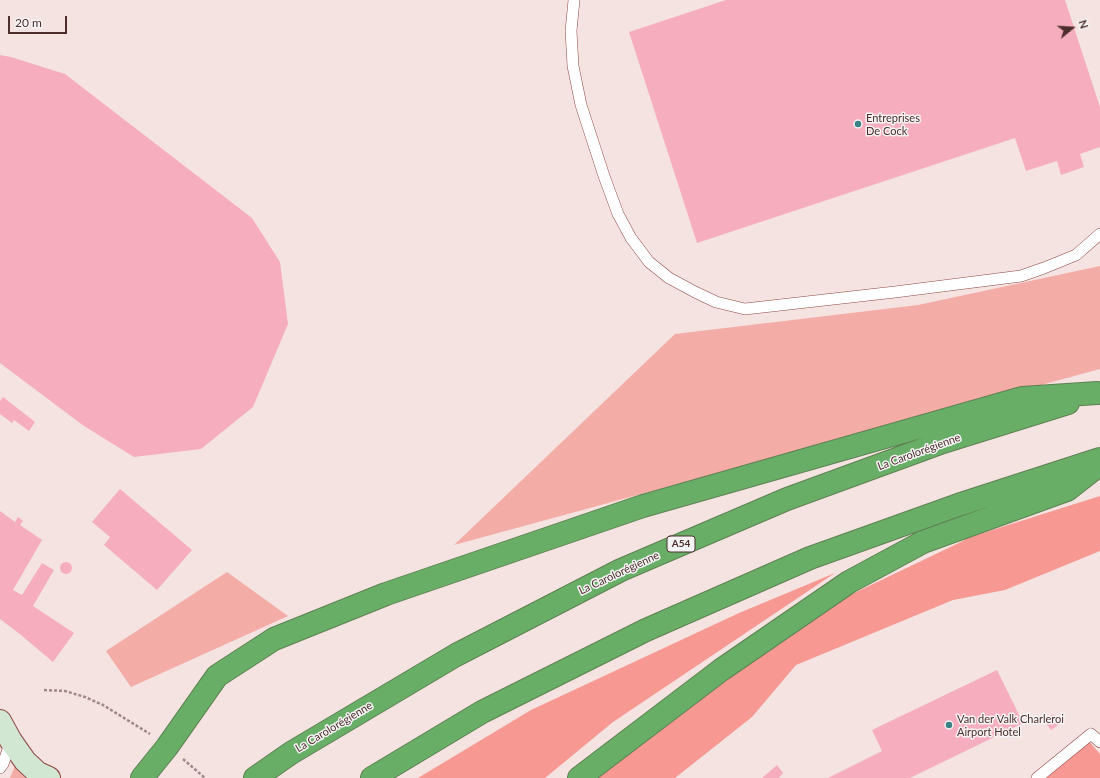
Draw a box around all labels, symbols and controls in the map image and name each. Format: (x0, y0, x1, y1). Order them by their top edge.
scale bar (10, 8, 69, 34)
north arrow (1052, 8, 1092, 48)
text: 20 m (15, 15, 42, 30)
text: N (1076, 18, 1091, 30)
place label: Entreprises De Cock (866, 111, 920, 137)
marker: Entreprises De Cock (853, 119, 863, 129)
street label: La Carolorégienne (876, 431, 962, 473)
road number: A54 (667, 536, 695, 552)
street label: La Carolorégienne (577, 549, 661, 597)
street label: La Carolorégienne (293, 699, 375, 755)
place label: Van der Valk Charleroi Airport Hotel (957, 712, 1064, 738)
marker: Van der Valk Charleroi Airport Hotel (944, 720, 954, 730)

